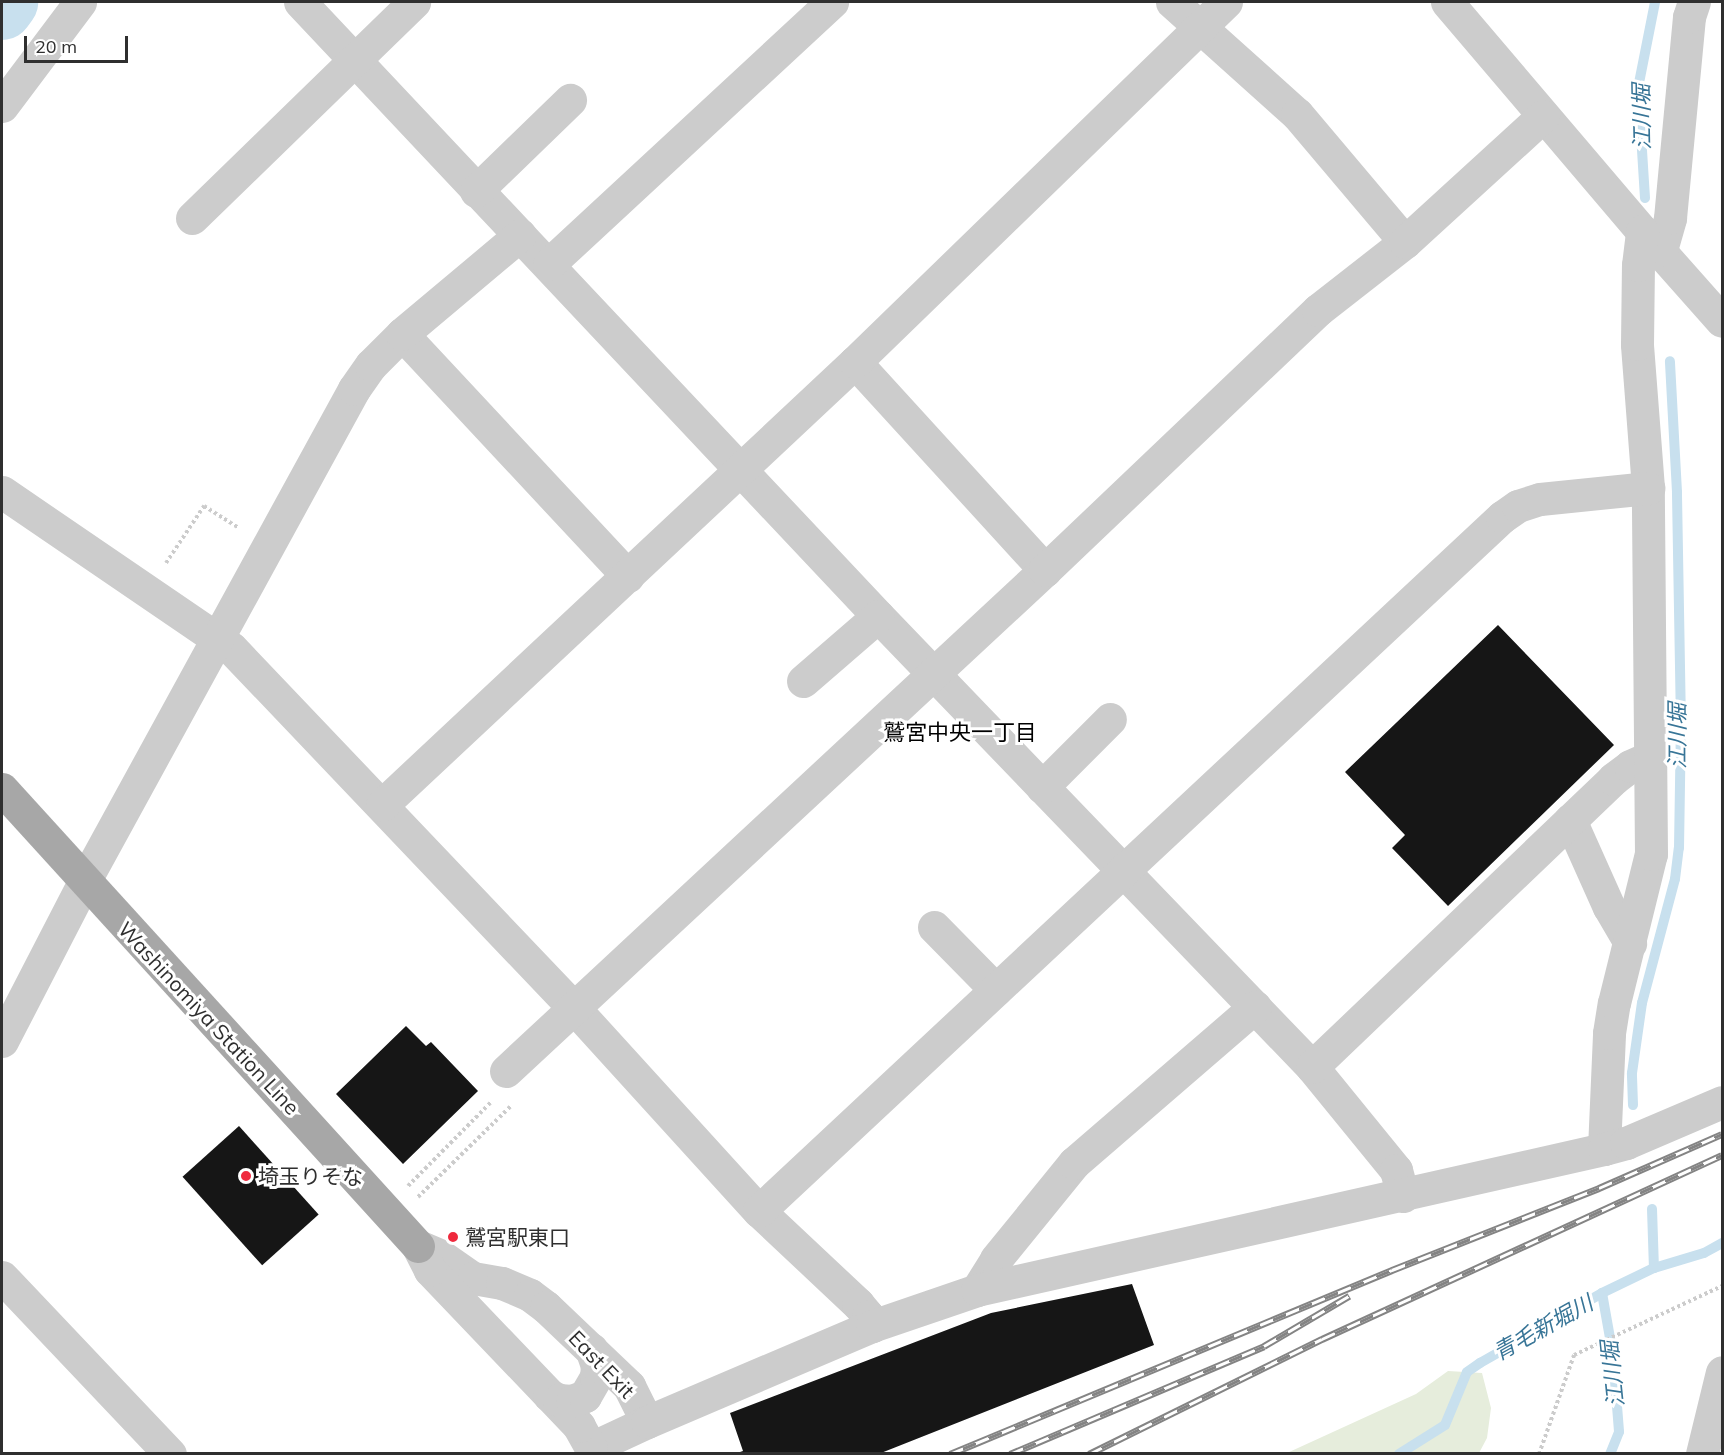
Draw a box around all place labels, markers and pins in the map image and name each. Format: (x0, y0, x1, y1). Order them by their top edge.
place label: 埼玉りそな (258, 1163, 363, 1189)
marker: 埼玉りそな (239, 1169, 253, 1183)
place label: 鷲宮駅東口 (465, 1224, 570, 1250)
marker: 鷲宮駅東口 (446, 1230, 460, 1244)

